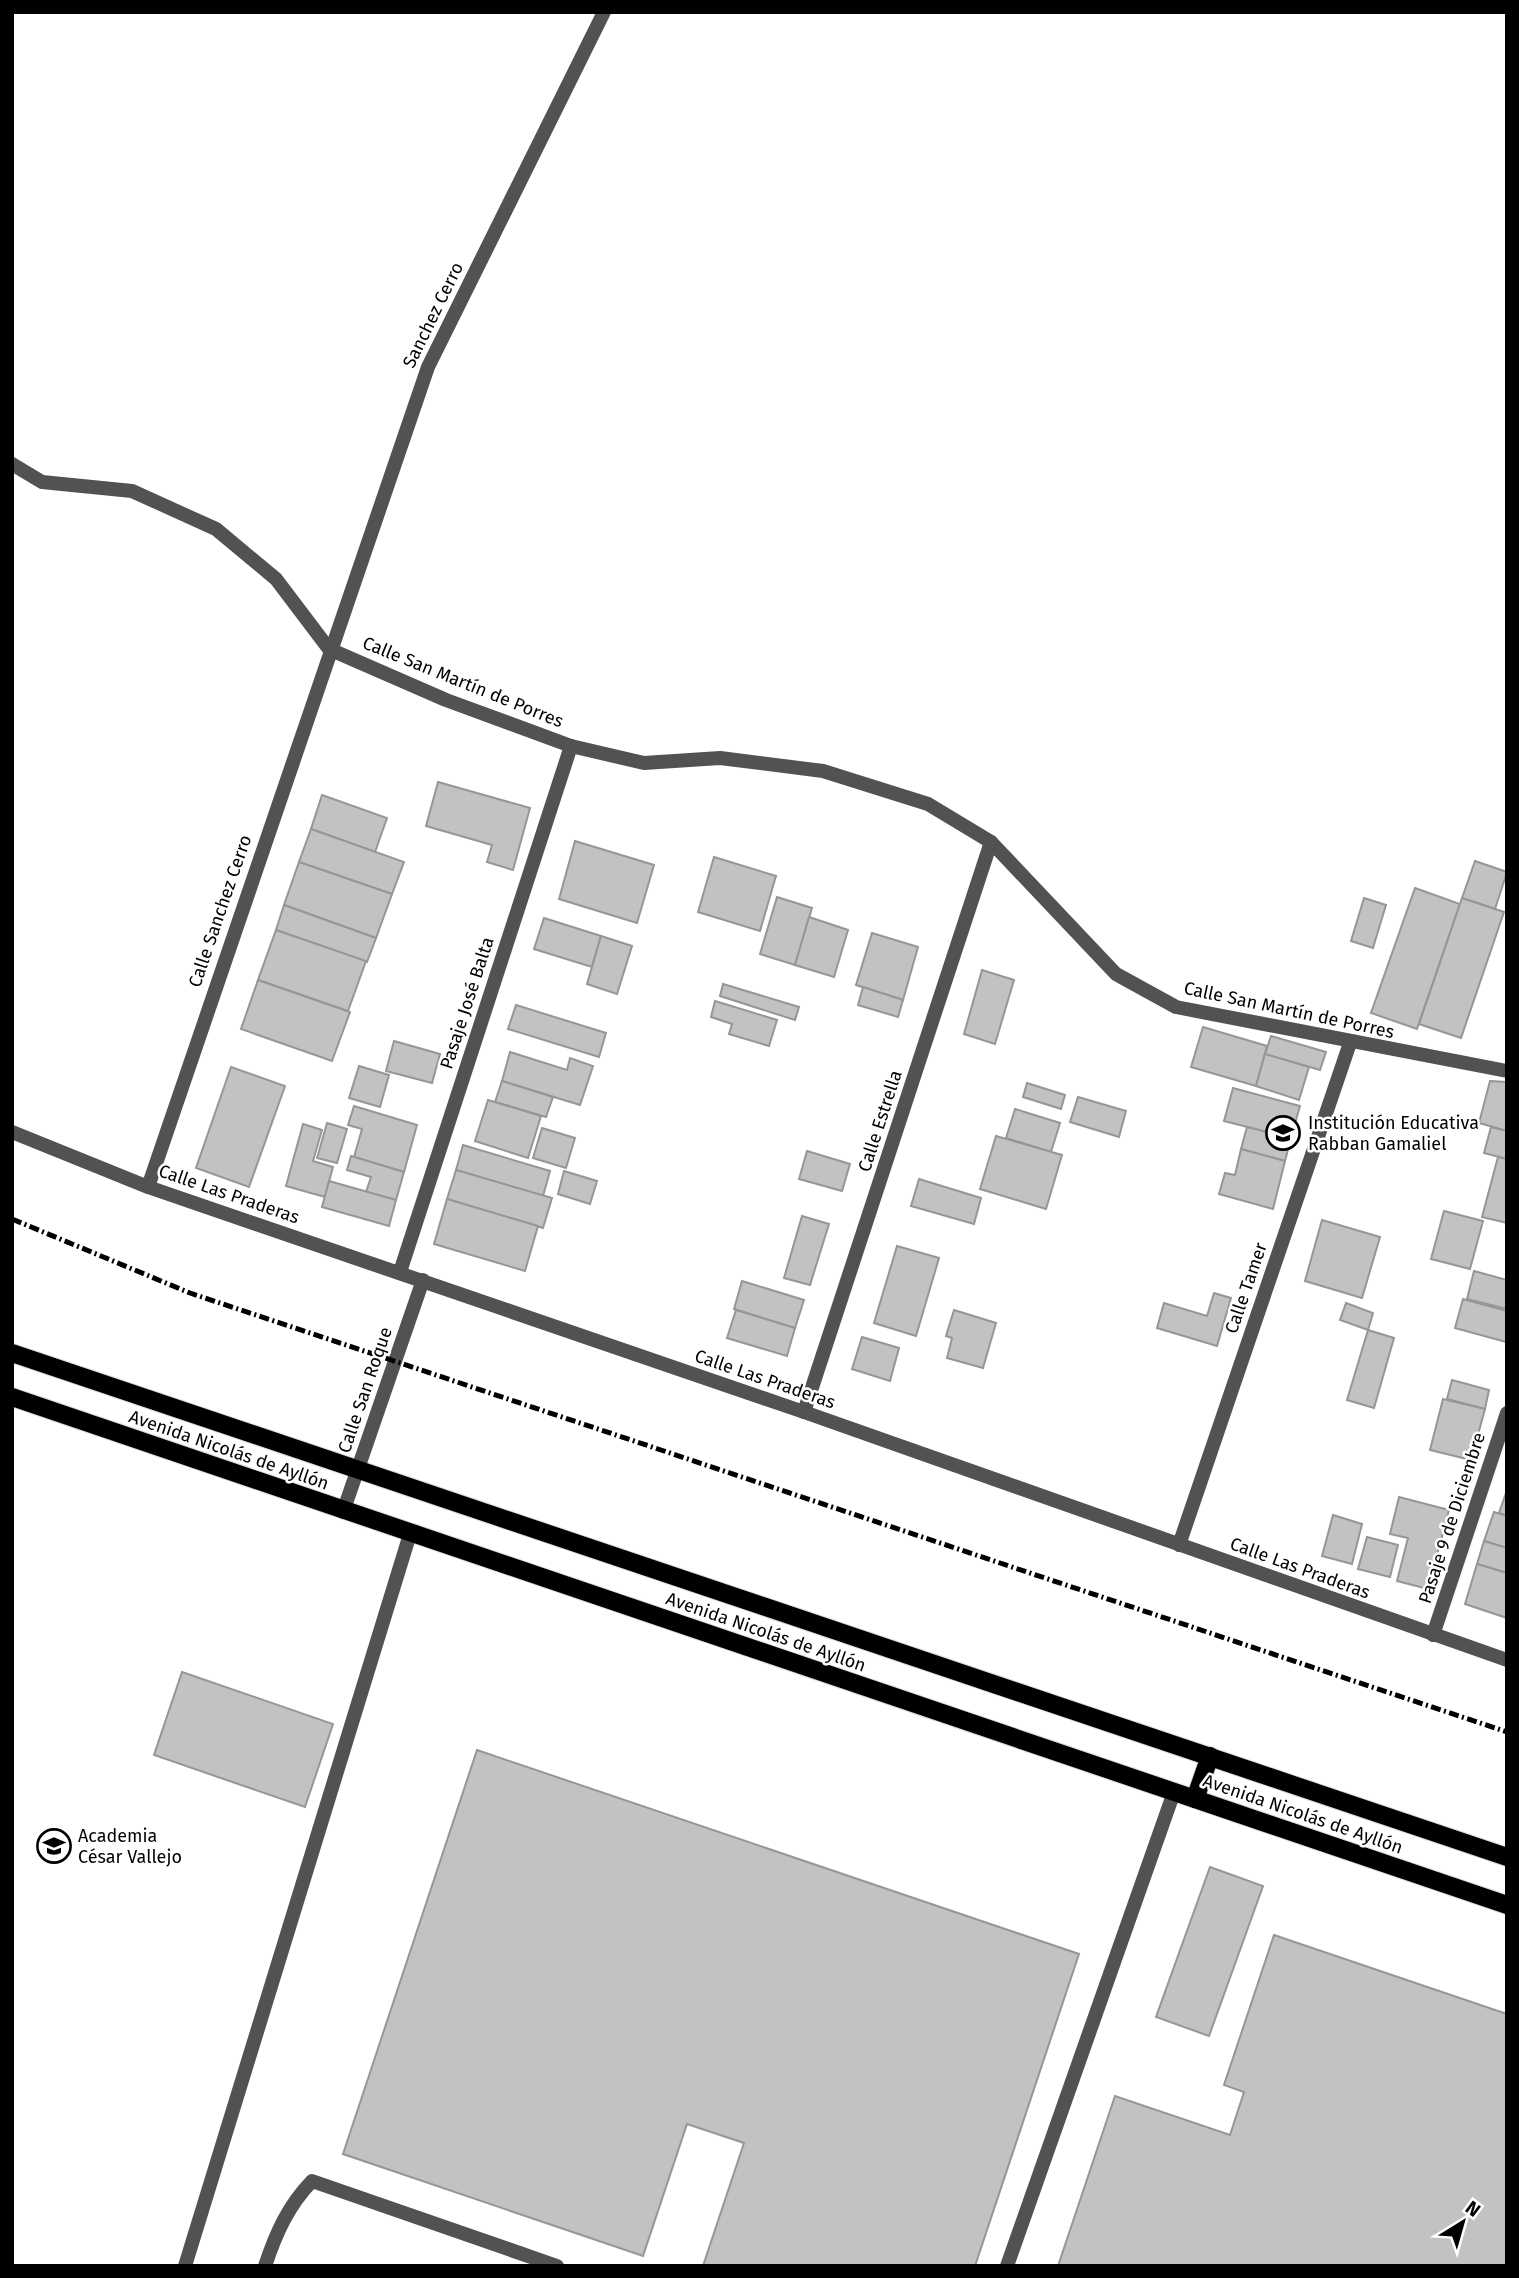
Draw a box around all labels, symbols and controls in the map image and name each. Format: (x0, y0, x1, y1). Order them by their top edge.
street label: Sanchez Cerro (398, 258, 468, 372)
street label: Calle San Martín de Porres (359, 632, 567, 732)
street label: Calle Sanchez Cerro (184, 832, 256, 990)
street label: Pasaje José Balta (435, 934, 499, 1072)
street label: Calle San Martín de Porres (1182, 977, 1396, 1043)
street label: Calle Estrella (853, 1067, 907, 1175)
place label: Institución Educativa Rabban Gamaliel (1308, 1112, 1479, 1155)
school or university icon: Institución Educativa Rabban Gamaliel (1264, 1114, 1302, 1152)
street label: Calle Las Praderas (156, 1160, 302, 1228)
street label: Calle Tamer (1220, 1239, 1272, 1336)
street label: Calle San Roque (333, 1324, 397, 1456)
street label: Calle Las Praderas (692, 1345, 838, 1413)
street label: Avenida Nicolás de Ayllón (126, 1405, 332, 1495)
street label: Pasaje 9 de Diciembre (1414, 1430, 1490, 1606)
street label: Calle Las Praderas (1227, 1532, 1373, 1604)
street label: Avenida Nicolás de Ayllón (663, 1587, 869, 1677)
street label: Avenida Nicolás de Ayllón (1200, 1769, 1406, 1859)
place label: Academia César Vallejo (78, 1825, 182, 1868)
school or university icon: Academia César Vallejo (35, 1827, 73, 1865)
north arrow (1428, 2187, 1498, 2257)
text: N (1461, 2196, 1485, 2222)

